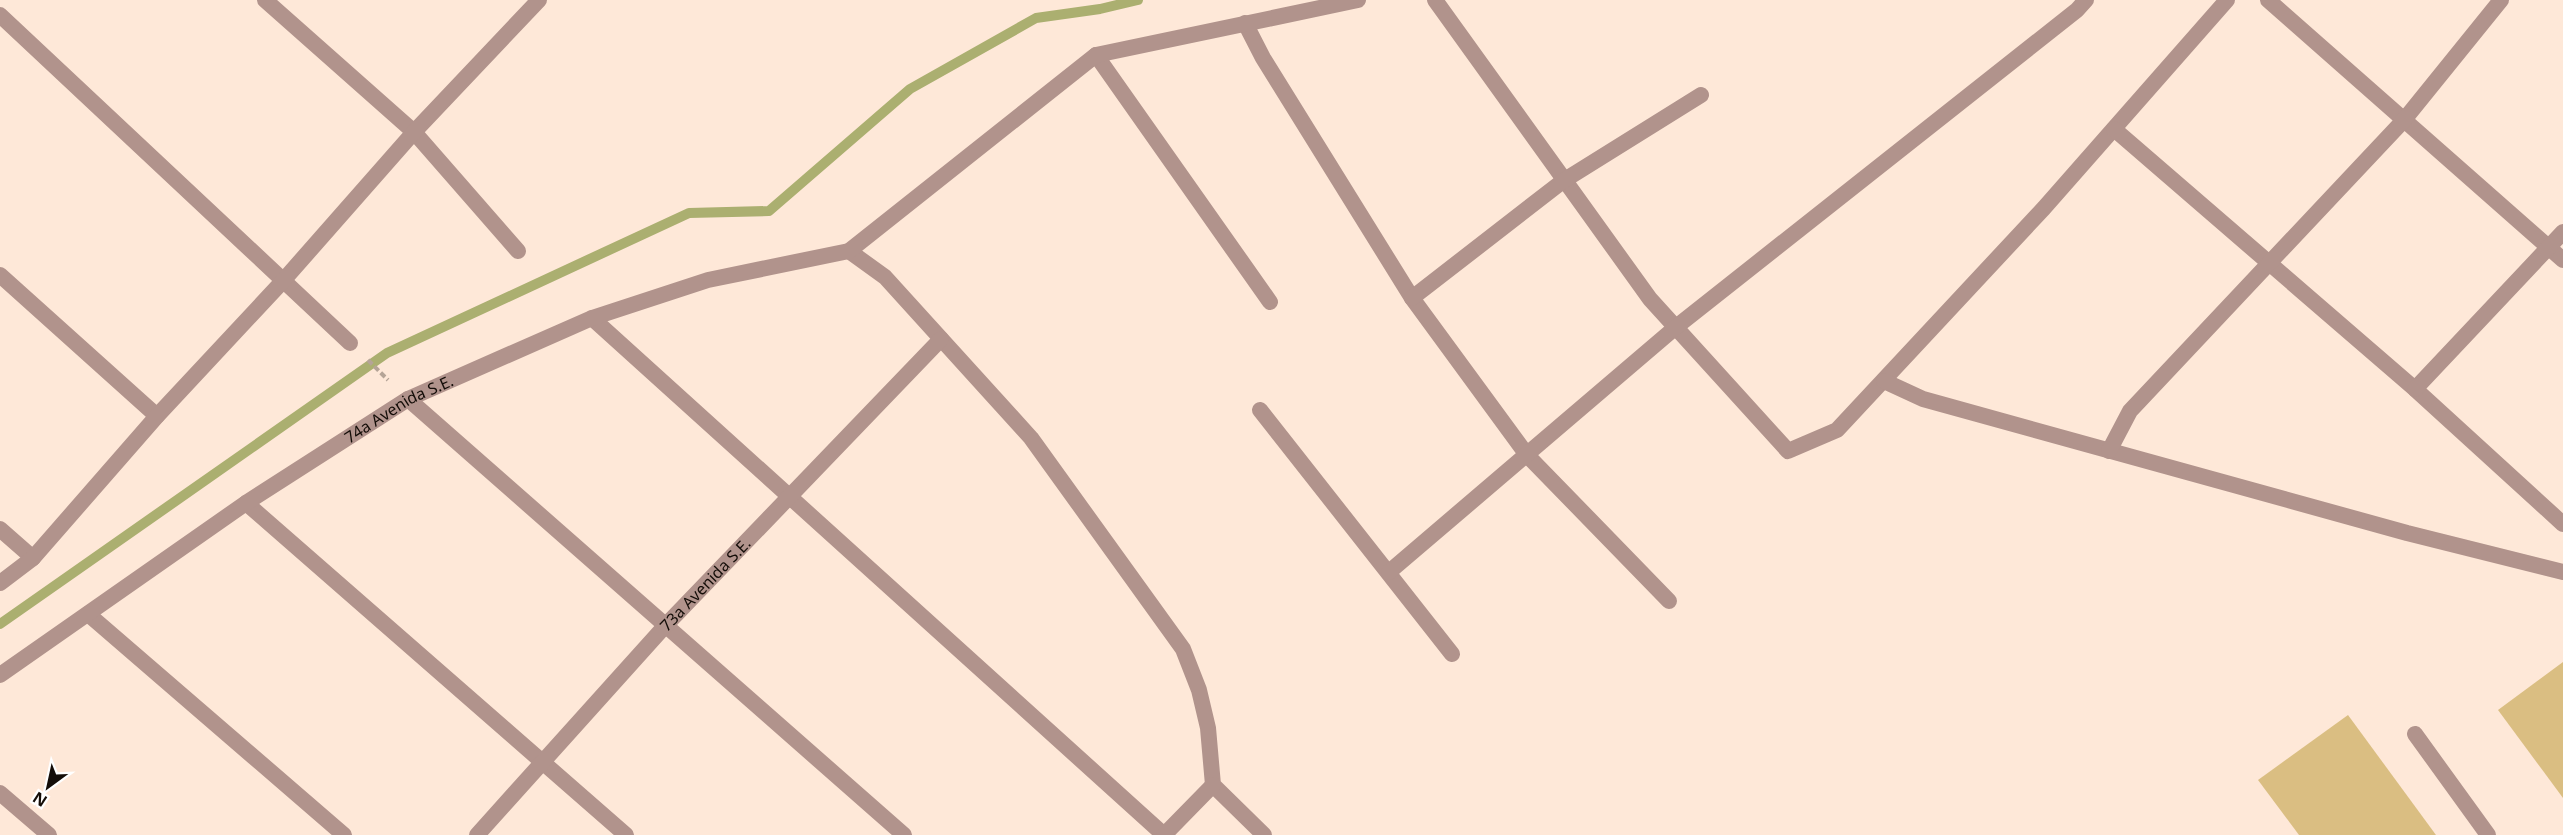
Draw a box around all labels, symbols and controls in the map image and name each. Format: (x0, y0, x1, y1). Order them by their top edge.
street label: 74a Avenida S.E. (340, 369, 457, 448)
street label: 73a Avenida S.E. (655, 533, 755, 636)
north arrow (18, 757, 78, 817)
text: N (28, 787, 51, 812)

